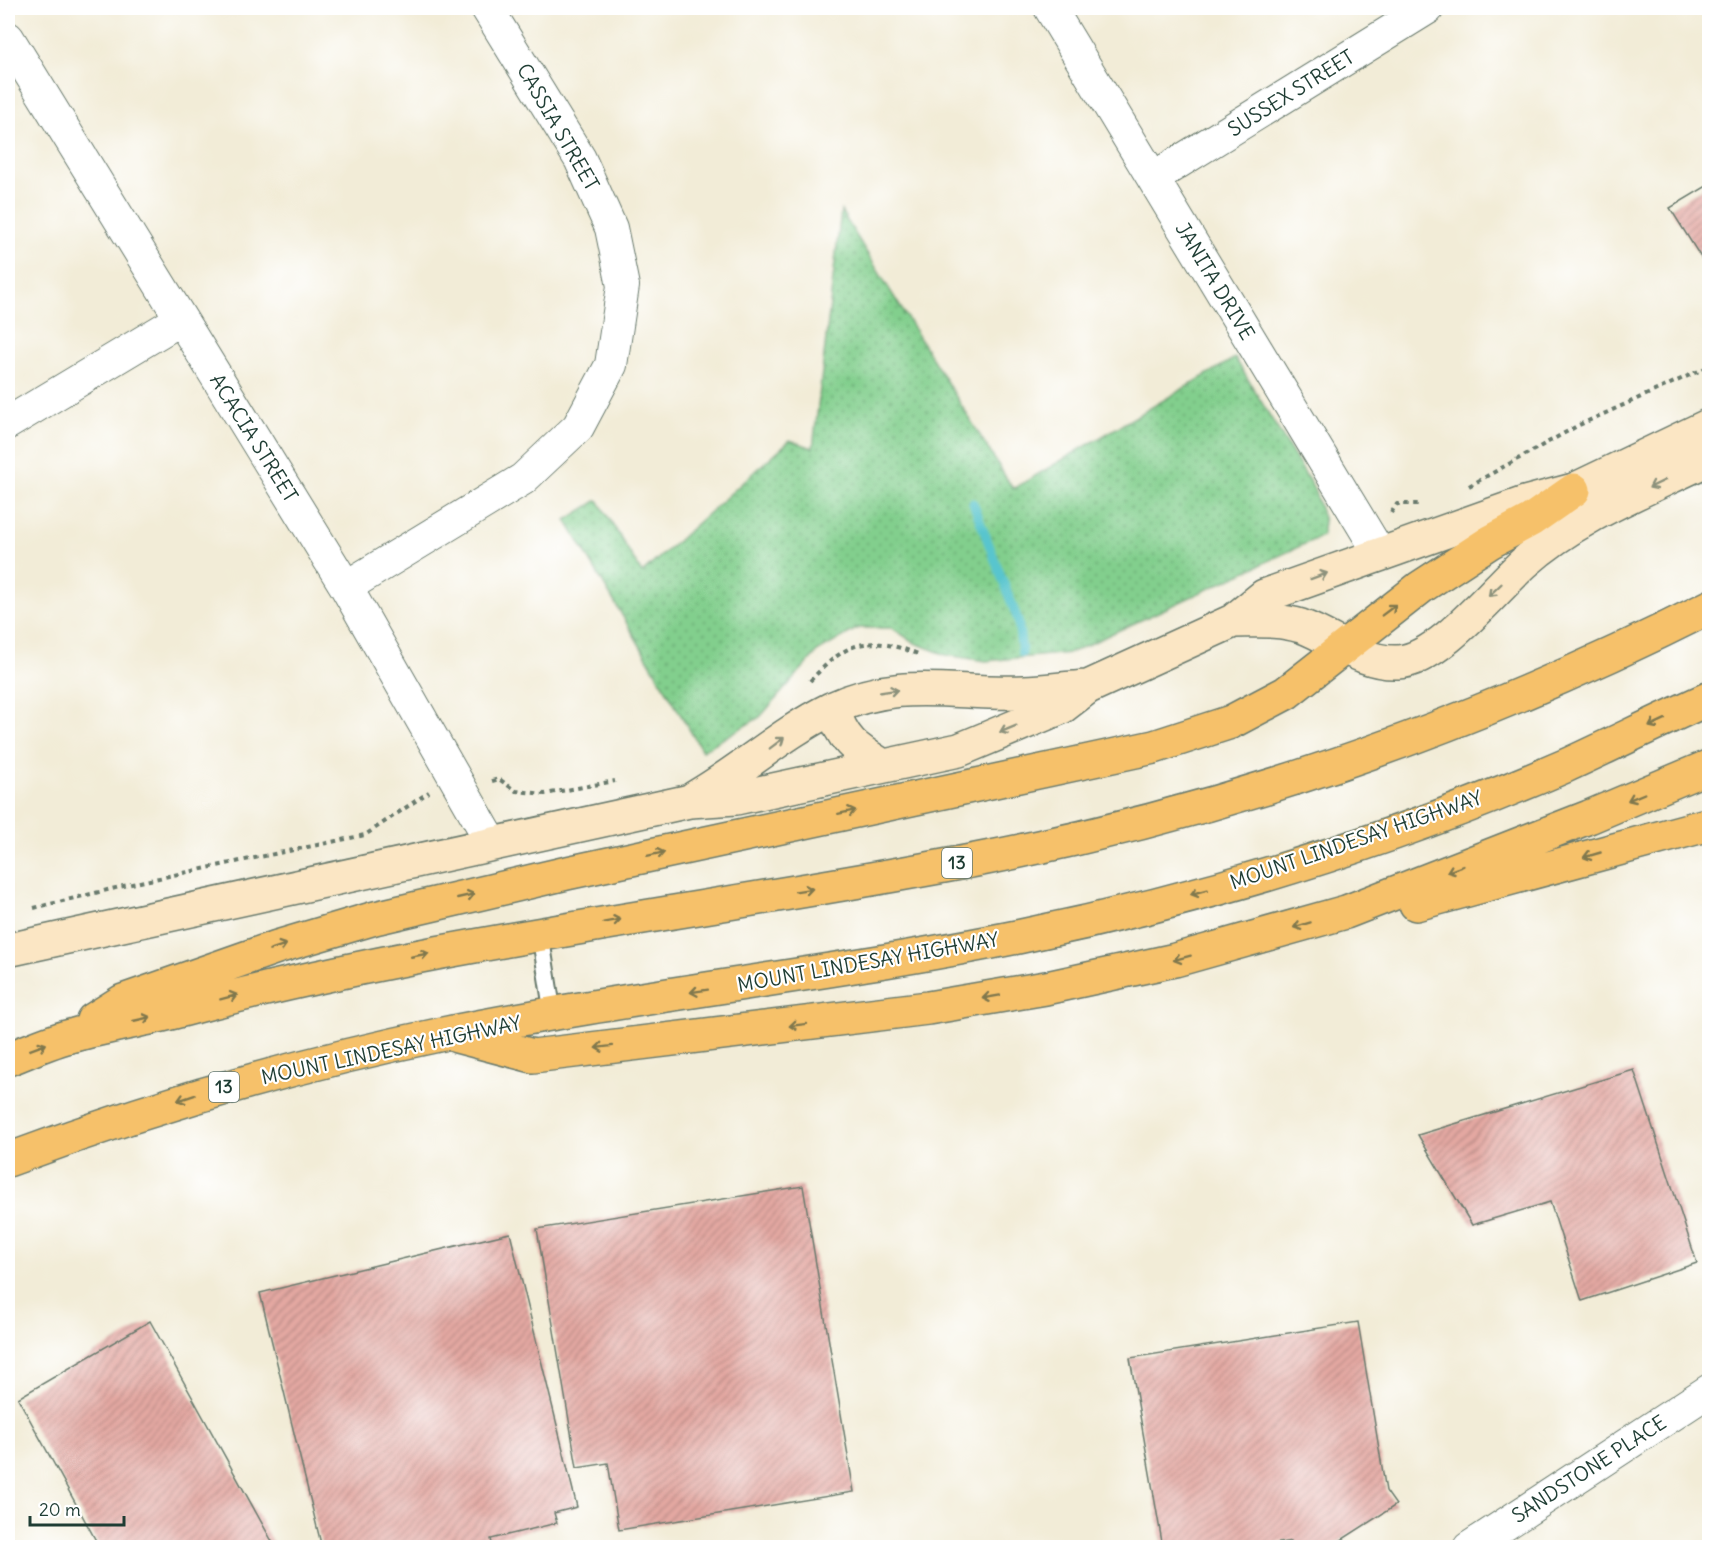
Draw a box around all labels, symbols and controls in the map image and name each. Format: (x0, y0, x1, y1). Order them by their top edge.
street label: SUSSEX STREET (1223, 44, 1359, 141)
street label: CASSIA STREET (512, 59, 605, 195)
street label: JANITA DRIVE (1171, 217, 1260, 344)
street label: ACACIA STREET (205, 369, 304, 506)
one-way arrow (1648, 478, 1666, 490)
one-way arrow (1309, 570, 1328, 581)
one-way arrow (1488, 583, 1503, 597)
one-way arrow (1381, 604, 1397, 617)
one-way arrow (879, 686, 898, 697)
one-way arrow (1648, 717, 1666, 729)
one-way arrow (999, 724, 1018, 735)
one-way arrow (769, 736, 785, 749)
street label: MOUNT LINDESAY HIGHWAY (1227, 785, 1485, 894)
one-way arrow (1628, 792, 1646, 803)
one-way arrow (837, 806, 856, 818)
one-way arrow (646, 848, 666, 859)
road number: 13 (942, 848, 972, 878)
one-way arrow (1583, 850, 1602, 861)
one-way arrow (1446, 864, 1465, 875)
one-way arrow (794, 885, 814, 896)
one-way arrow (1190, 887, 1209, 898)
one-way arrow (456, 890, 475, 902)
one-way arrow (601, 915, 621, 926)
one-way arrow (1293, 920, 1312, 931)
street label: MOUNT LINDESAY HIGHWAY (735, 926, 1001, 997)
one-way arrow (268, 941, 287, 952)
one-way arrow (409, 949, 429, 960)
one-way arrow (1172, 953, 1191, 964)
one-way arrow (689, 986, 709, 997)
one-way arrow (219, 990, 238, 1002)
one-way arrow (981, 992, 1001, 1003)
street label: MOUNT LINDESAY HIGHWAY (259, 1010, 523, 1089)
one-way arrow (132, 1013, 151, 1025)
one-way arrow (788, 1020, 808, 1031)
one-way arrow (29, 1041, 47, 1052)
one-way arrow (594, 1042, 614, 1053)
road number: 13 (209, 1072, 239, 1102)
one-way arrow (177, 1093, 196, 1104)
street label: SANDSTONE PLACE (1507, 1409, 1671, 1528)
scale bar (30, 1489, 124, 1527)
text: 20 m (39, 1498, 81, 1521)

